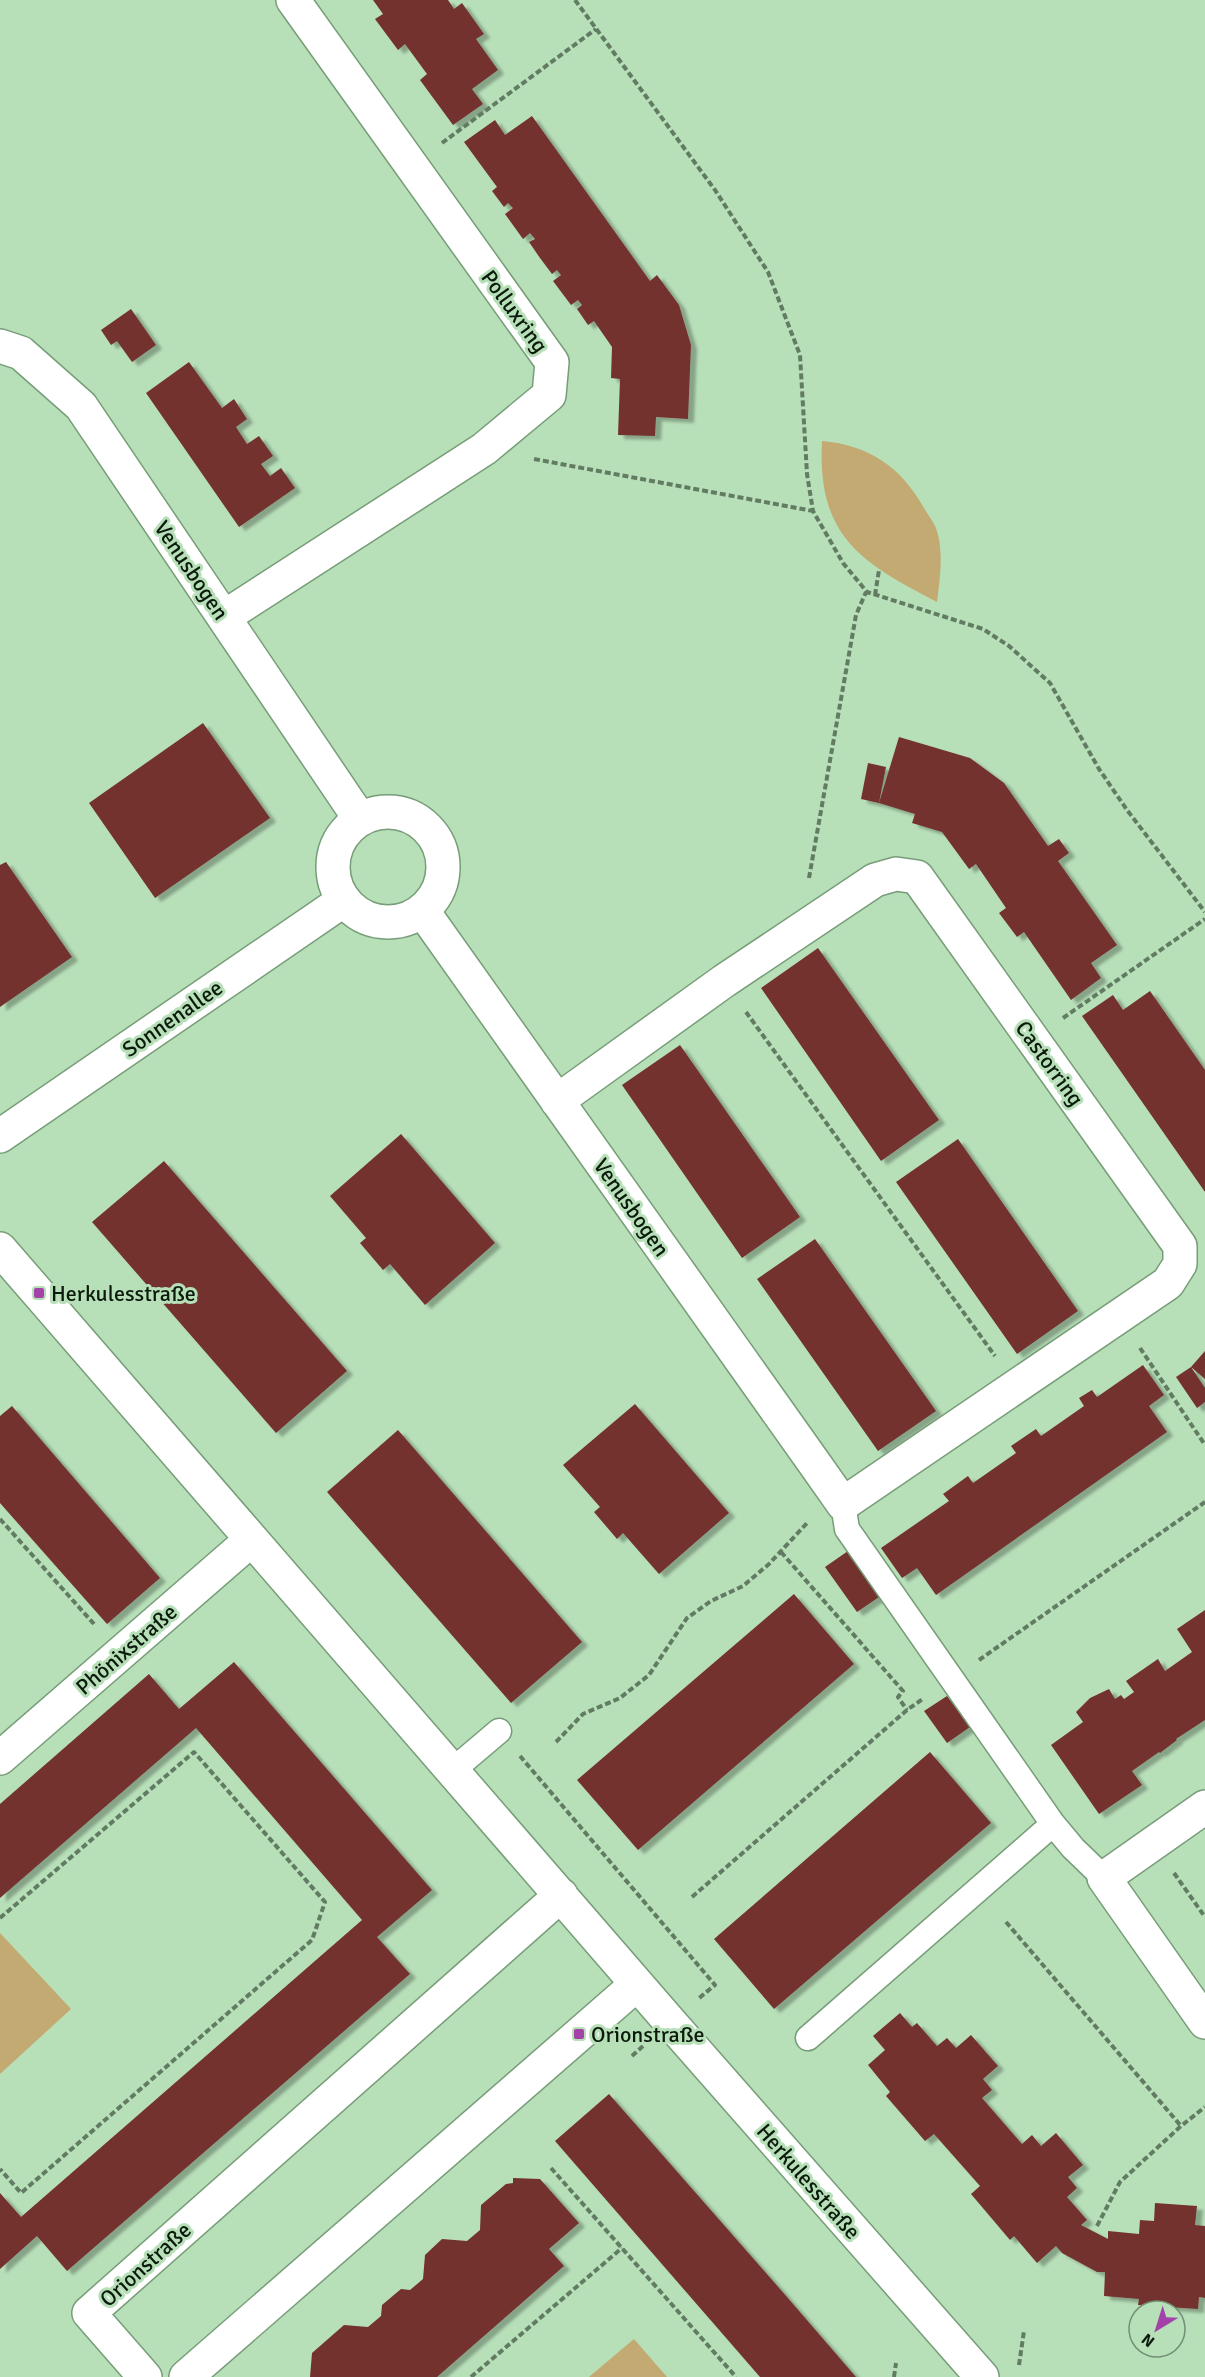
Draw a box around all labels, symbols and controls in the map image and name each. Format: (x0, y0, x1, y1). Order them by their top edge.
street label: Polluxring (475, 265, 554, 358)
street label: Venusbogen (149, 516, 235, 625)
street label: Sonnenallee (117, 974, 228, 1063)
street label: Castorring (1010, 1015, 1090, 1111)
street label: Venusbogen (588, 1153, 675, 1262)
place label: Herkulesstraße (51, 1280, 196, 1307)
marker: Herkulesstraße (32, 1286, 46, 1300)
street label: Phönixstraße (70, 1598, 182, 1701)
place label: Orionstraße (591, 2021, 705, 2048)
marker: Orionstraße (572, 2027, 586, 2041)
street label: Herkulesstraße (751, 2118, 866, 2245)
street label: Orionstraße (94, 2216, 197, 2312)
north arrow (1127, 2299, 1187, 2359)
text: N (1138, 2329, 1159, 2351)

